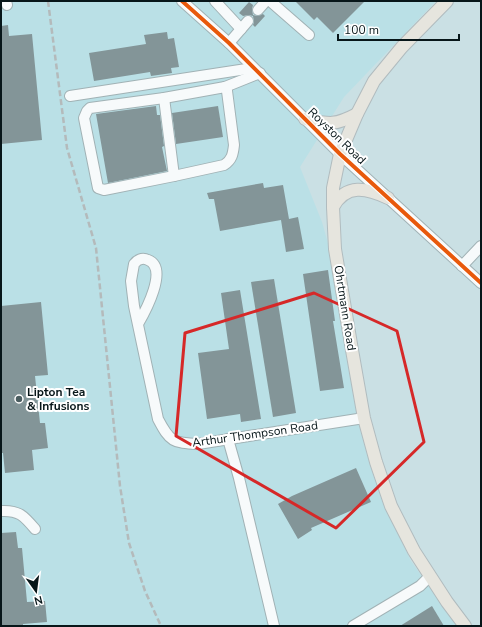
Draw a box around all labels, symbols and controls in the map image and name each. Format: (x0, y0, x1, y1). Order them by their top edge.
scale bar (338, 16, 459, 42)
text: 100 m (344, 22, 379, 38)
street label: Royston Road (305, 104, 369, 168)
street label: Ohrtmann Road (330, 264, 360, 352)
place label: Lipton Tea & Infusions (27, 384, 90, 414)
marker: Lipton Tea & Infusions (14, 394, 24, 404)
street label: Arthur Thompson Road (191, 417, 319, 451)
north arrow (16, 571, 56, 611)
text: N (32, 592, 44, 608)

